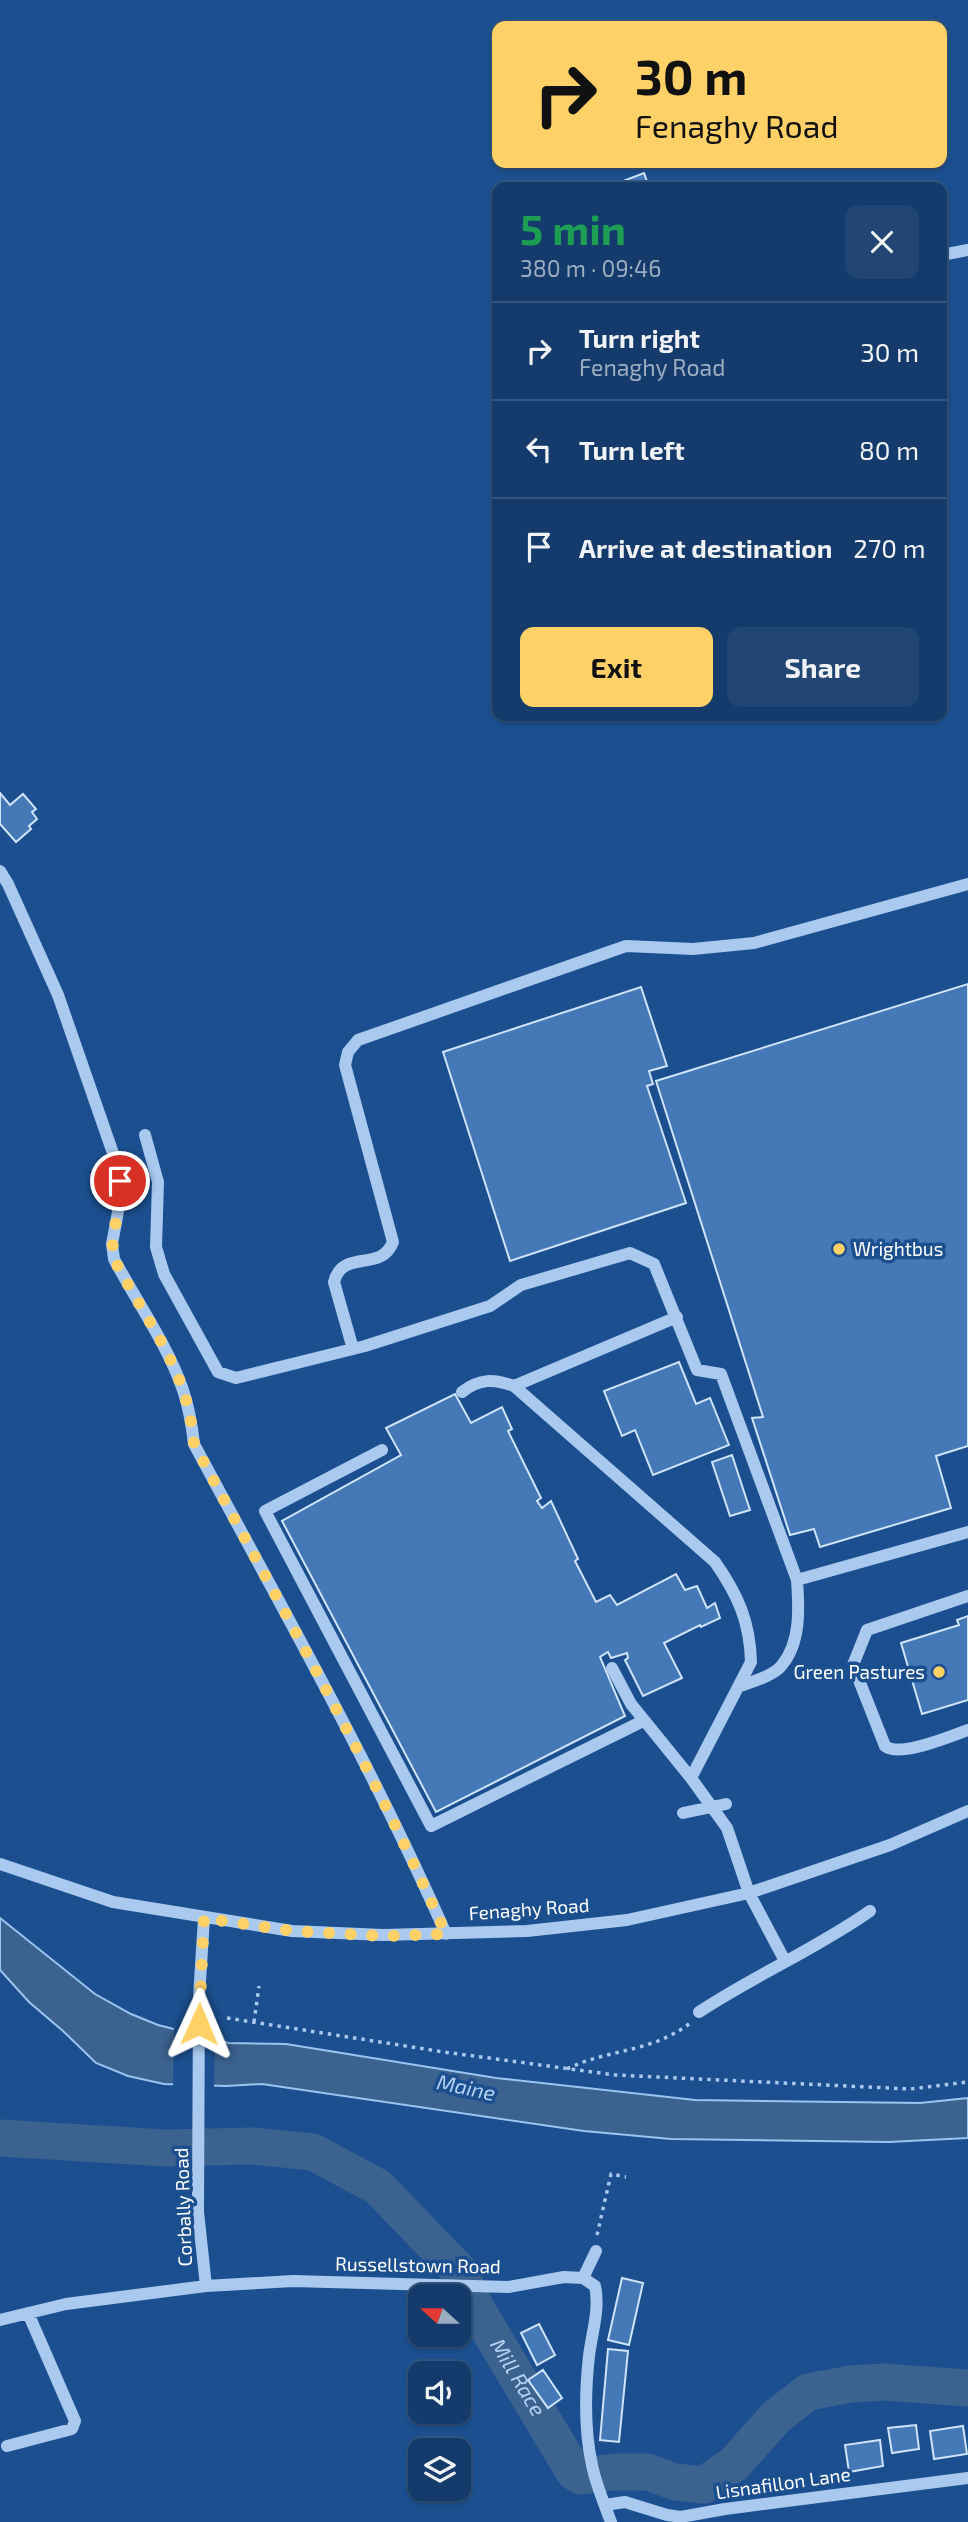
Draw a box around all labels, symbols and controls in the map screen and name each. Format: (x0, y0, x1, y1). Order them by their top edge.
text: 30 m (635, 46, 747, 105)
icon: right (520, 49, 611, 140)
text: Fenaghy Road (635, 106, 839, 144)
text: 5 min (520, 203, 626, 253)
button: close (845, 205, 919, 279)
text: 380 m · 09:46 (520, 254, 661, 282)
text: Turn right (579, 322, 700, 353)
icon: right (520, 332, 558, 370)
text: 30 m (860, 336, 919, 367)
text: Fenaghy Road (579, 353, 725, 381)
icon: left (520, 430, 558, 468)
text: Turn left (579, 434, 685, 465)
text: 80 m (859, 434, 919, 465)
icon: arrive (520, 528, 558, 566)
text: Arrive at destination (579, 532, 832, 563)
text: 270 m (853, 532, 925, 563)
button: Exit (520, 627, 713, 707)
button: Share (727, 627, 919, 707)
pin (90, 1151, 150, 1211)
icon: arrive (101, 1162, 139, 1200)
place label: Wrightbus (853, 1237, 943, 1260)
marker: Wrightbus (831, 1241, 847, 1257)
place label: Green Pastures (794, 1660, 925, 1683)
marker: Green Pastures (931, 1664, 947, 1680)
street label: Fenaghy Road (468, 1893, 590, 1924)
position arrow (162, 1987, 236, 2061)
water label: Maine (435, 2068, 498, 2105)
street label: Corbally Road (169, 2147, 196, 2267)
street label: Russellstown Road (335, 2252, 501, 2277)
north arrow (408, 2284, 471, 2347)
map controls (408, 2284, 471, 2501)
water label: Mill Race (486, 2334, 552, 2420)
button: sound (408, 2361, 471, 2424)
button: layers (408, 2438, 471, 2501)
street label: Lisnafillon Lane (714, 2462, 852, 2503)

